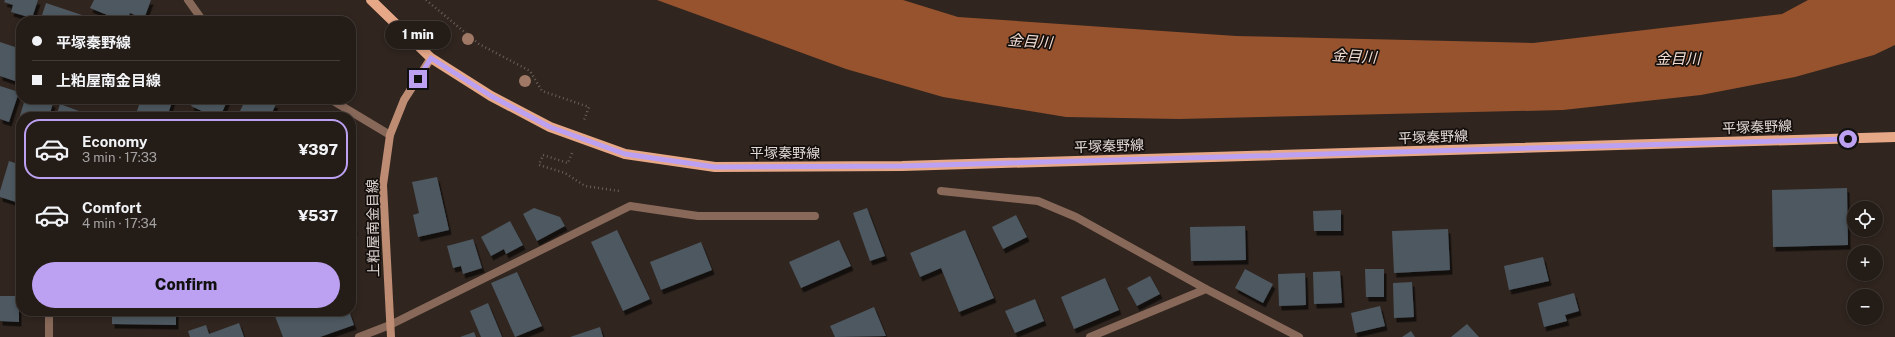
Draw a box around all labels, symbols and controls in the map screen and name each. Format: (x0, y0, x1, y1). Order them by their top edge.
callout: 1 min (385, 21, 451, 49)
text: 1 min (402, 27, 434, 42)
water label: 金目川 (1007, 31, 1055, 51)
text: 平塚秦野線 (56, 34, 131, 51)
water label: 金目川 (1331, 46, 1379, 66)
water label: 金目川 (1655, 50, 1702, 67)
route end (409, 70, 427, 88)
text: 上粕屋南金目線 (56, 72, 161, 89)
street label: 平塚秦野線 (1722, 118, 1792, 136)
street label: 平塚秦野線 (1398, 128, 1468, 146)
route start (1839, 130, 1857, 148)
icon: car (34, 131, 70, 167)
text: Economy (82, 133, 147, 150)
street label: 平塚秦野線 (1074, 137, 1144, 155)
text: ¥397 (298, 141, 338, 158)
street label: 平塚秦野線 (750, 145, 820, 161)
text: 3 min · 17:33 (82, 150, 157, 165)
street label: 上粕屋南金目線 (364, 179, 382, 277)
icon: car (34, 197, 70, 233)
text: Comfort (82, 199, 142, 216)
map controls (1847, 201, 1883, 325)
button: locate (1847, 201, 1883, 237)
text: ¥537 (298, 207, 338, 224)
text: 4 min · 17:34 (82, 216, 157, 231)
button: + (1847, 245, 1883, 281)
button: Confirm (32, 262, 340, 308)
button: − (1847, 289, 1883, 325)

